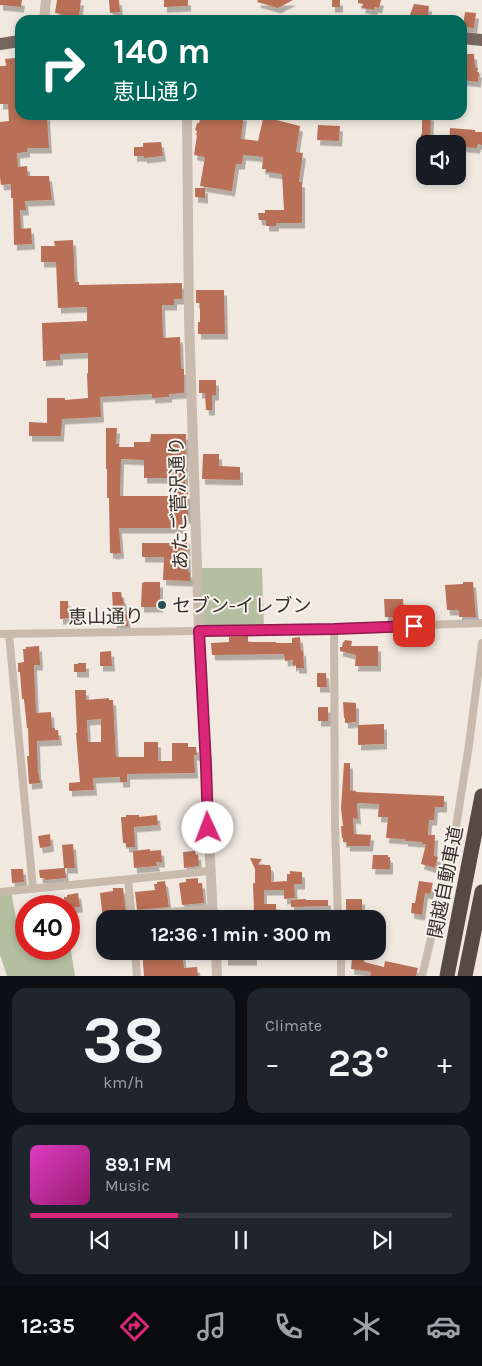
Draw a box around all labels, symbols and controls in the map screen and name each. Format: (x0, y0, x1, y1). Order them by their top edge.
text: 140 m (113, 31, 211, 72)
icon: right (30, 35, 95, 100)
text: 恵山通り (113, 79, 201, 105)
map controls (416, 135, 466, 185)
button: sound (416, 135, 466, 185)
street label: あたご菅沢通り (166, 436, 192, 570)
place label: セブン-イレブン (172, 595, 312, 617)
marker: セブン-イレブン (156, 599, 168, 611)
street label: 恵山通り (68, 605, 144, 629)
pin (393, 605, 435, 647)
icon: arrive (400, 612, 428, 640)
position arrow (181, 801, 233, 853)
street label: 関越自動車道 (424, 824, 468, 940)
speed limit sign: 40 (15, 895, 80, 960)
text: 12:36 · 1 min · 300 m (151, 924, 331, 946)
text: 38 (82, 1002, 165, 1078)
text: Climate (265, 1016, 322, 1035)
text: 23° (328, 1041, 389, 1086)
text: − (265, 1047, 280, 1080)
text: + (437, 1047, 452, 1080)
text: km/h (103, 1073, 144, 1092)
text: 89.1 FM (105, 1154, 172, 1176)
text: Music (105, 1176, 150, 1195)
icon: previous (86, 1226, 114, 1254)
icon: pause (227, 1226, 255, 1254)
icon: next (368, 1226, 396, 1254)
icon: directions (117, 1309, 152, 1344)
icon: music (194, 1309, 229, 1344)
icon: phone (271, 1309, 306, 1344)
icon: climate (349, 1309, 384, 1344)
icon: car (426, 1309, 461, 1344)
text: 12:35 (21, 1313, 75, 1339)

